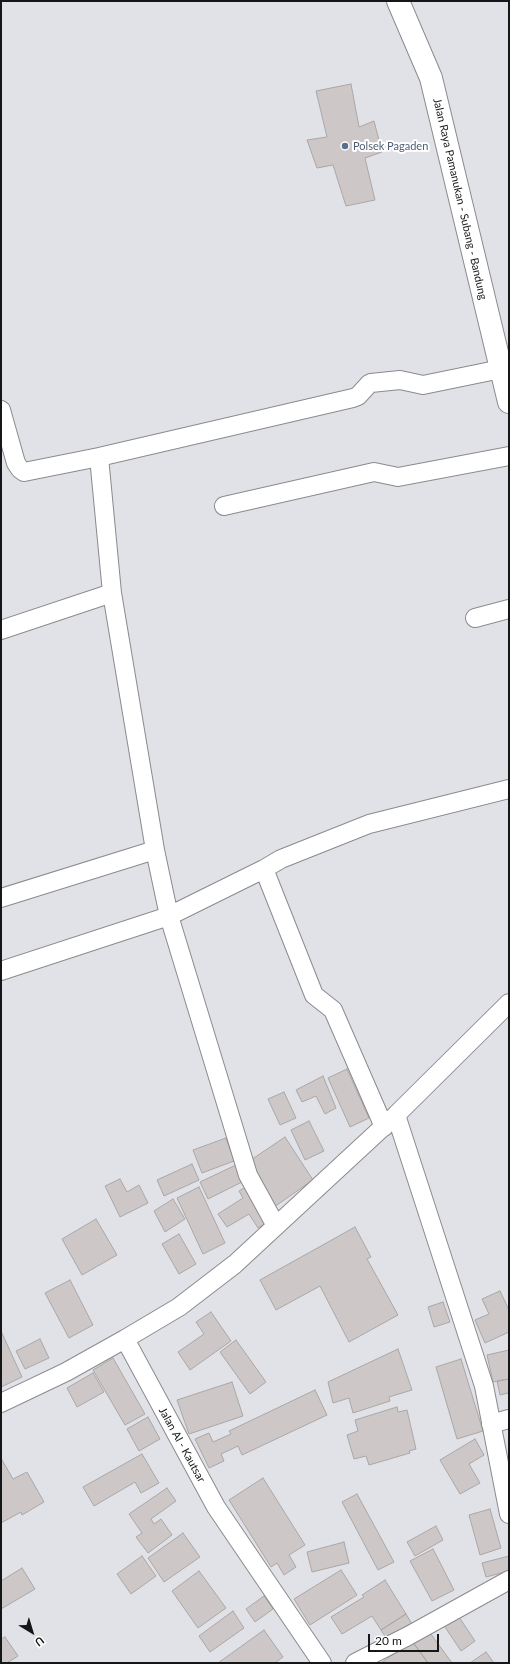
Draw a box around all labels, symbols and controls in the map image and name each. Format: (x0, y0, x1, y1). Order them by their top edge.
street label: Jalan Raya Pamanukan - Subang - Bandung (430, 97, 490, 301)
place label: Polsek Pagaden (353, 139, 428, 153)
marker: Polsek Pagaden (340, 141, 350, 151)
street label: Jalan Al - Kautsar (156, 1405, 208, 1485)
north arrow (12, 1612, 52, 1652)
scale bar (370, 1626, 441, 1652)
text: 20 m (375, 1633, 402, 1648)
text: U (32, 1634, 47, 1649)

